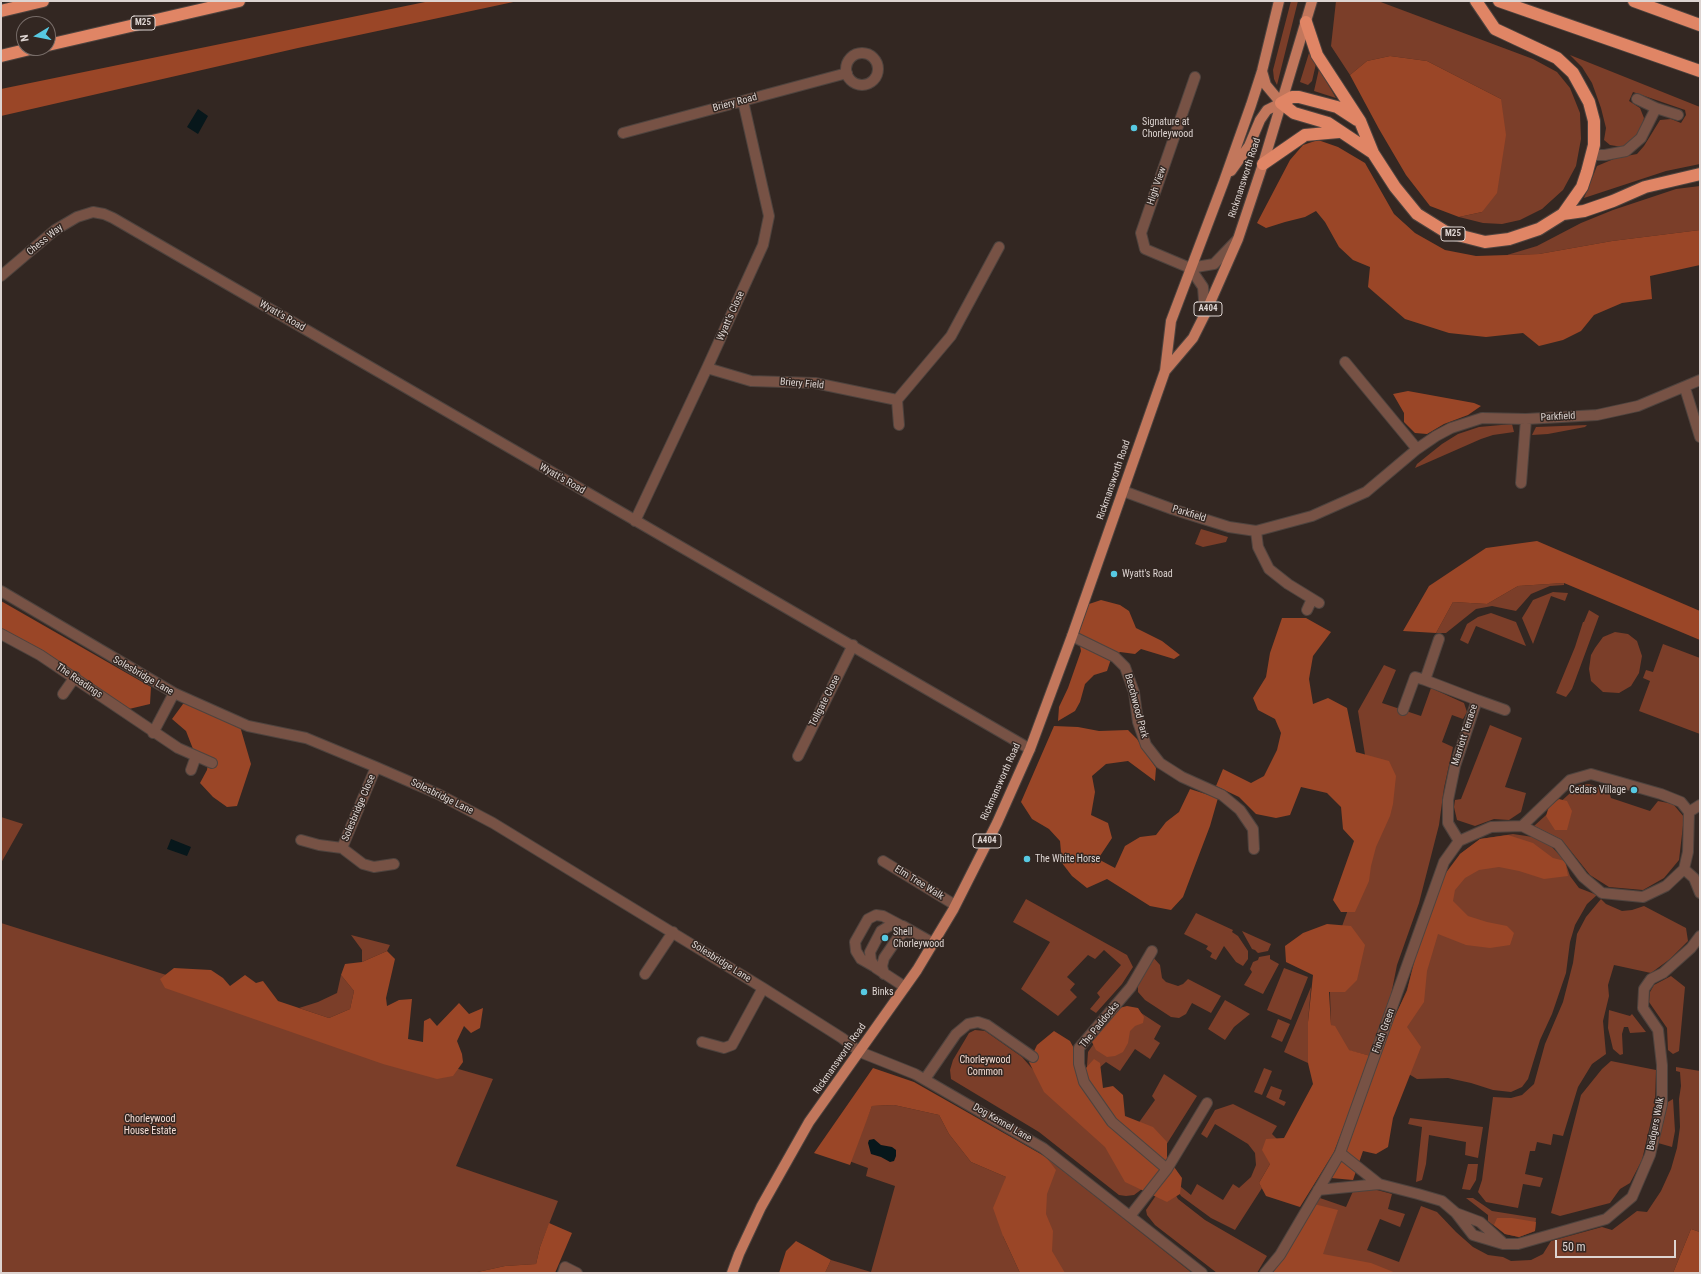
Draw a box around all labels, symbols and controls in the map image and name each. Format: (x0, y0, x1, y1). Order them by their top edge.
north arrow (16, 16, 56, 56)
road number: M25 (131, 16, 155, 30)
text: N (18, 34, 32, 42)
street label: Briery Road (712, 91, 758, 115)
place label: Signature at Chorleywood (1142, 116, 1193, 140)
marker: Signature at Chorleywood (1129, 123, 1139, 133)
street label: Rickmansworth Road (1226, 136, 1264, 220)
street label: High View (1145, 165, 1169, 207)
street label: Chess Way (25, 222, 65, 258)
road number: M25 (1441, 227, 1465, 241)
street label: Wyatt's Close (715, 289, 747, 343)
street label: Wyatt's Road (257, 298, 307, 334)
road number: A404 (1194, 302, 1222, 316)
street label: Briery Field (779, 376, 825, 392)
street label: Parkfield (1540, 410, 1576, 424)
street label: Rickmansworth Road (1095, 439, 1133, 521)
street label: Wyatt's Road (537, 461, 587, 497)
street label: Parkfield (1171, 503, 1207, 525)
place label: Wyatt's Road (1122, 568, 1173, 580)
marker: Wyatt's Road (1109, 569, 1119, 579)
street label: Solesbridge Lane (111, 654, 175, 698)
street label: The Readings (54, 661, 104, 701)
street label: Tollgate Close (807, 673, 843, 729)
street label: Beechwood Park (1122, 673, 1150, 739)
street label: Marriott Terrace (1450, 703, 1480, 767)
street label: Rickmansworth Road (979, 741, 1023, 823)
street label: Solesbridge Close (340, 773, 378, 843)
street label: Solesbridge Lane (409, 777, 475, 817)
place label: Cedars Village (1569, 784, 1626, 796)
marker: Cedars Village (1629, 785, 1639, 795)
road number: A404 (973, 834, 1001, 848)
place label: The White Horse (1035, 853, 1100, 865)
marker: The White Horse (1022, 854, 1032, 864)
street label: Elm Tree Walk (892, 863, 946, 903)
place label: Shell Chorleywood (893, 926, 944, 950)
marker: Shell Chorleywood (880, 933, 890, 943)
street label: Solesbridge Lane (689, 939, 753, 985)
place label: Binks (872, 986, 894, 998)
marker: Binks (859, 987, 869, 997)
street label: The Paddocks (1078, 999, 1122, 1051)
street label: Finch Green (1370, 1007, 1398, 1055)
street label: Rickmansworth Road (811, 1021, 869, 1097)
park label: Chorleywood Common (959, 1054, 1011, 1078)
street label: Badgers Walk (1645, 1096, 1667, 1152)
street label: Dog Kennel Lane (970, 1101, 1034, 1145)
park label: Chorleywood House Estate (124, 1113, 176, 1136)
scale bar (1557, 1232, 1678, 1258)
text: 50 m (1562, 1240, 1586, 1254)

